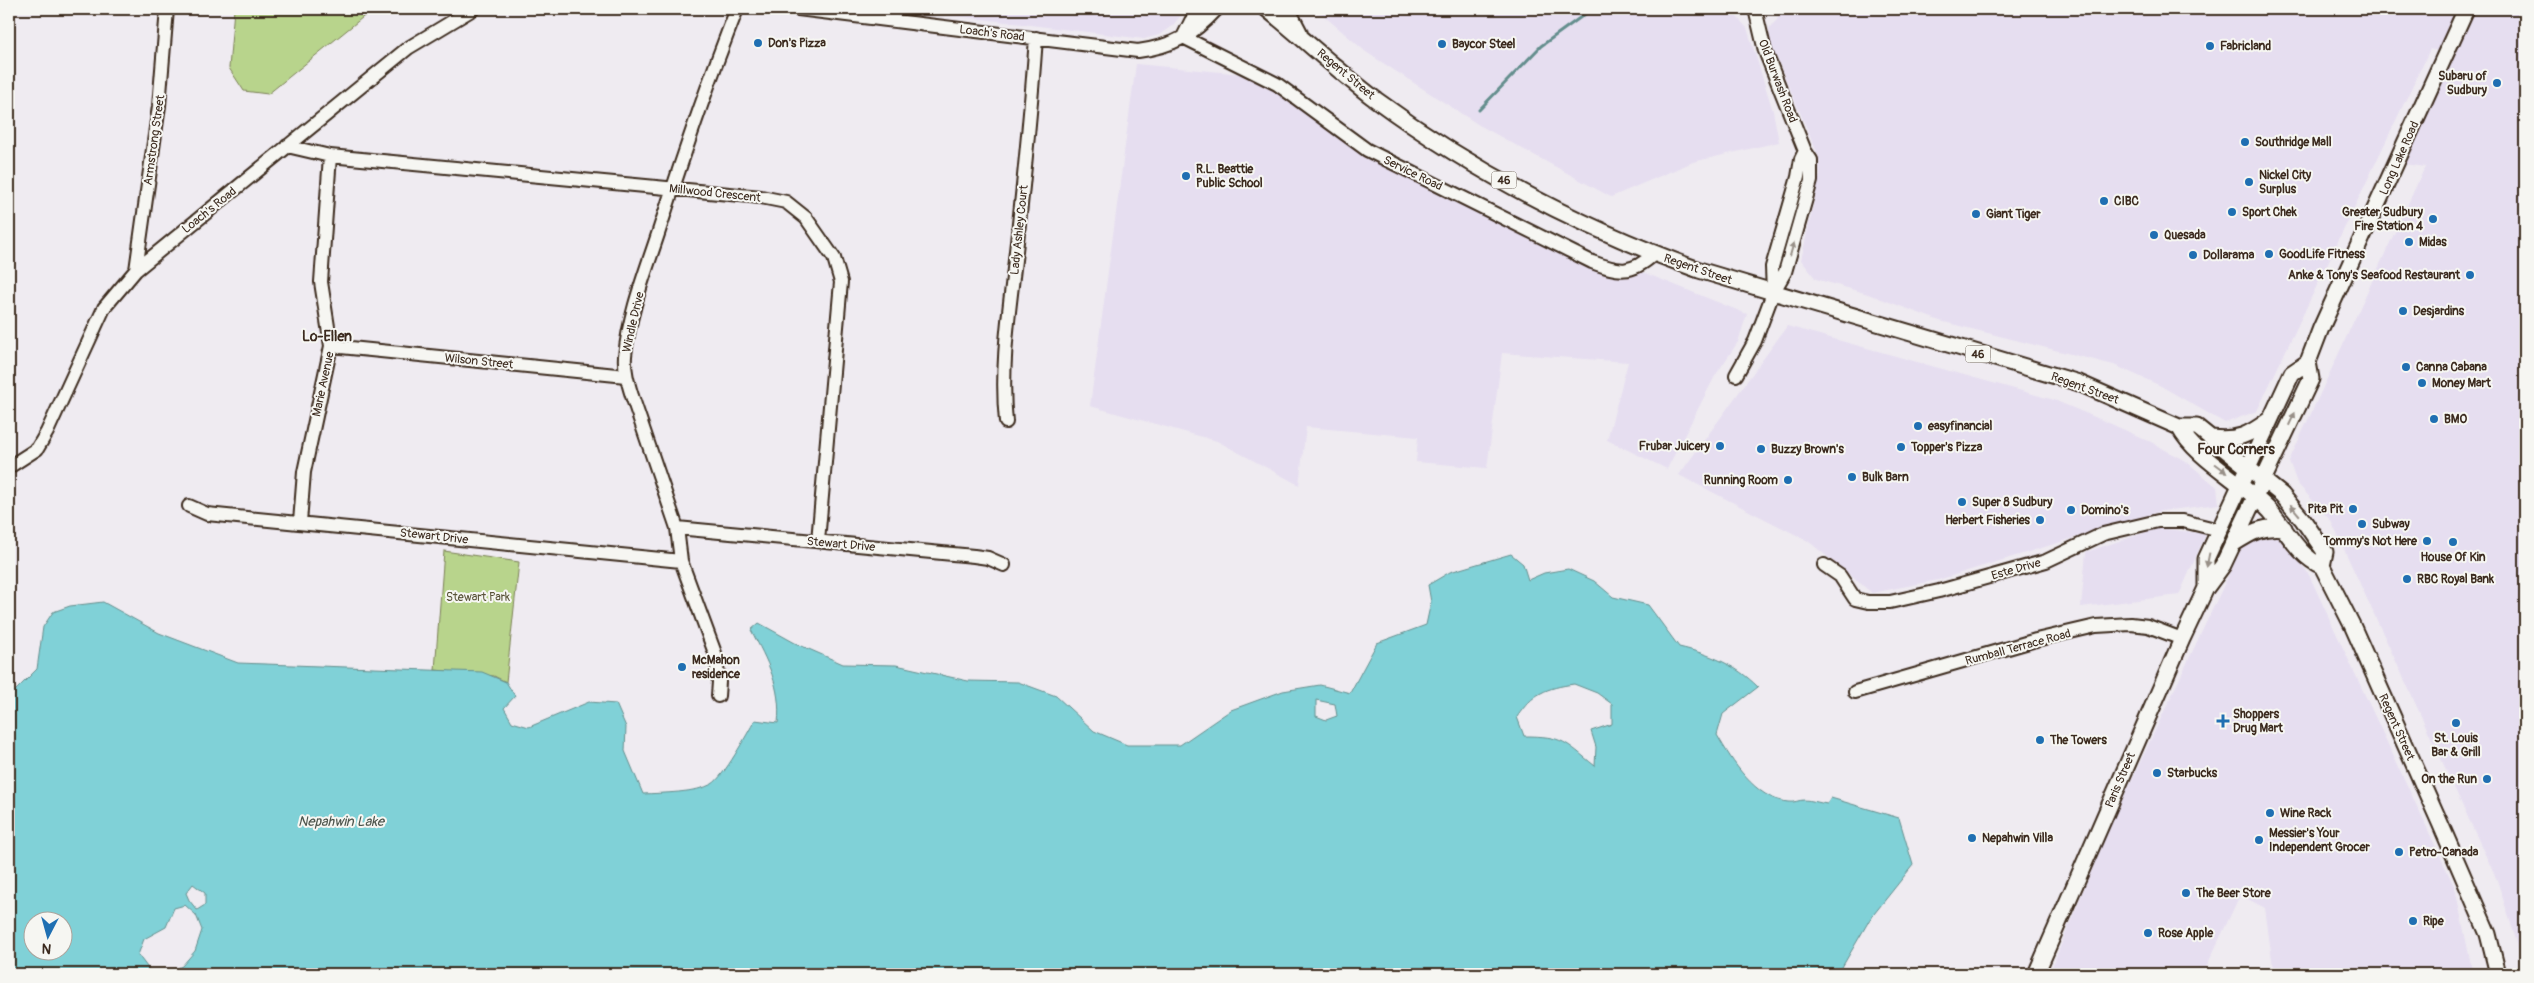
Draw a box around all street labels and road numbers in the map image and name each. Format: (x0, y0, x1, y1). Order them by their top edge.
street label: Loach's Road (958, 22, 1026, 45)
street label: Old Burwash Road (1755, 37, 1800, 125)
street label: Regent Street (1314, 46, 1378, 103)
street label: Armstrong Street (141, 94, 168, 186)
street label: Long Lake Road (2376, 119, 2422, 197)
street label: Service Road (1381, 153, 1445, 194)
road number: 46 (1492, 172, 1516, 188)
street label: Millwood Crescent (668, 181, 762, 206)
street label: Loach's Road (179, 184, 240, 237)
street label: Lady Ashley Court (1007, 184, 1032, 276)
street label: Regent Street (1662, 251, 1734, 288)
street label: Windle Drive (619, 290, 648, 354)
road number: 46 (1966, 346, 1990, 362)
street label: Marie Avenue (309, 350, 338, 418)
street label: Wilson Street (444, 350, 514, 373)
street label: Regent Street (2049, 369, 2121, 408)
street label: Stewart Drive (399, 525, 469, 548)
street label: Stewart Drive (806, 534, 876, 555)
street label: Este Drive (1990, 555, 2043, 584)
street label: Rumball Terrace Road (1964, 626, 2073, 669)
street label: Regent Street (2375, 692, 2418, 763)
street label: Paris Street (2102, 750, 2139, 810)

